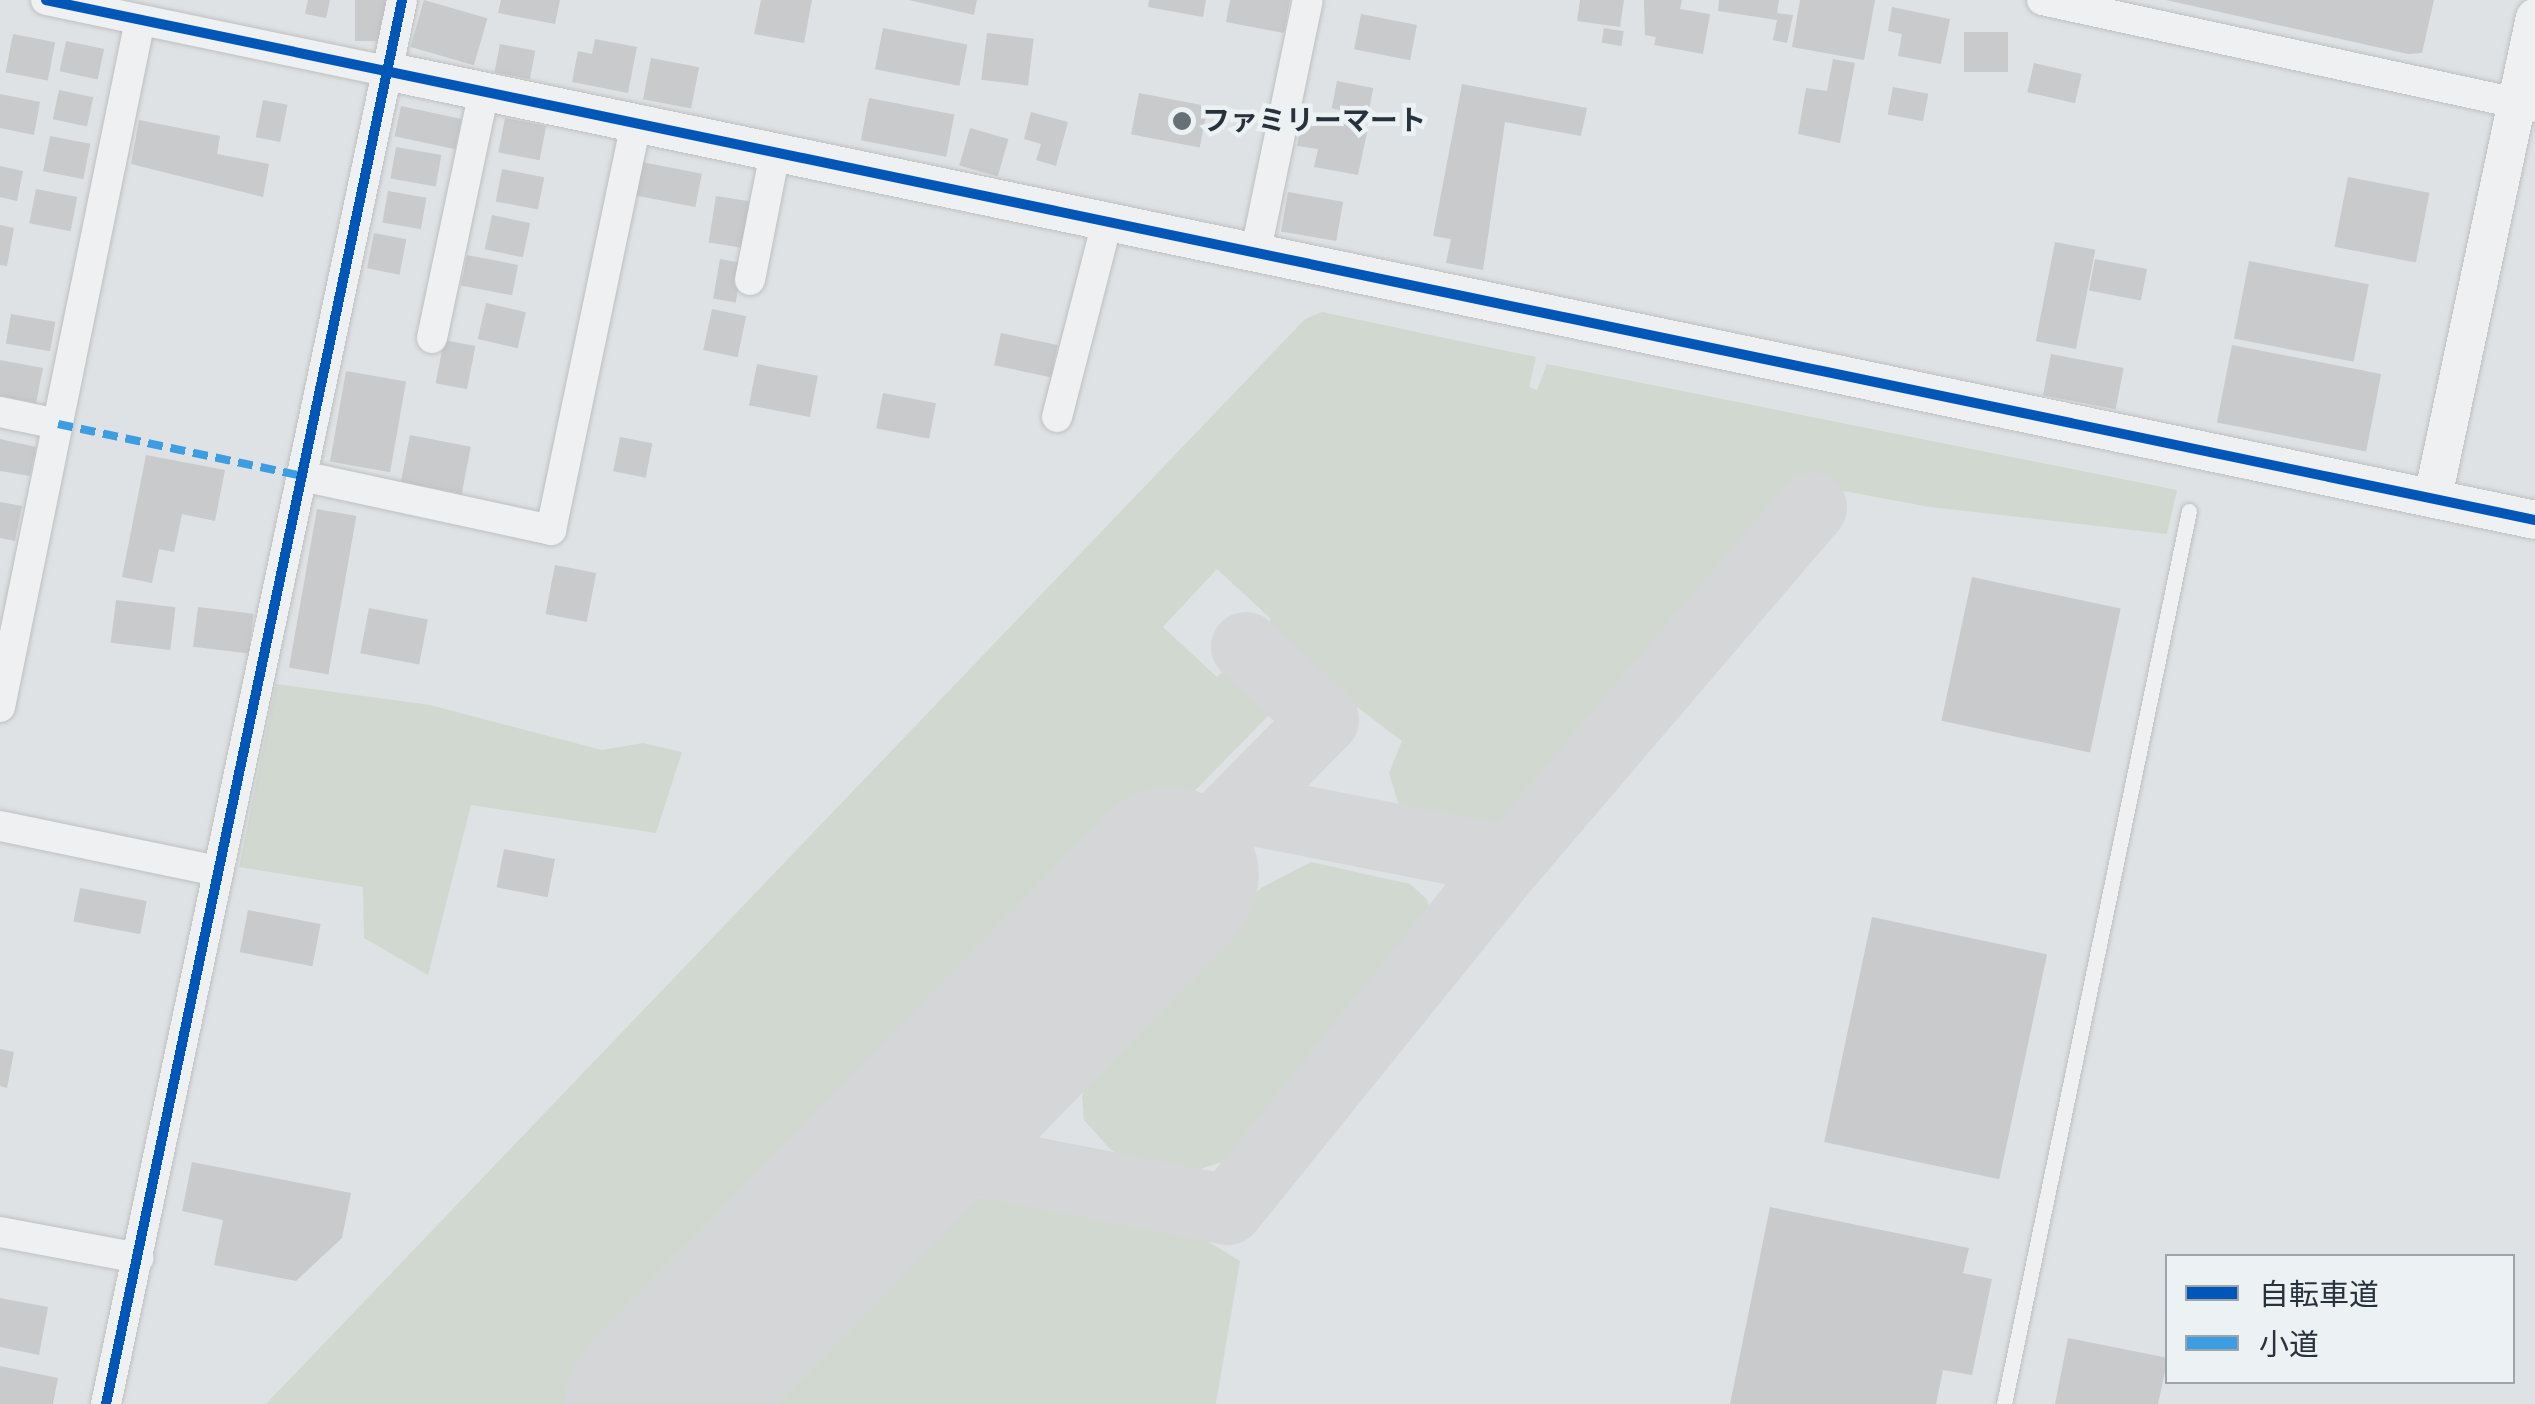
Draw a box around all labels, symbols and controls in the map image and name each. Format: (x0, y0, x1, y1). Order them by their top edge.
place label: ファミリーマート (1202, 104, 1426, 138)
marker: ファミリーマート (1171, 110, 1193, 132)
legend (2165, 1254, 2515, 1384)
text: 自転車道 (2259, 1275, 2379, 1316)
text: 小道 (2259, 1325, 2319, 1366)

